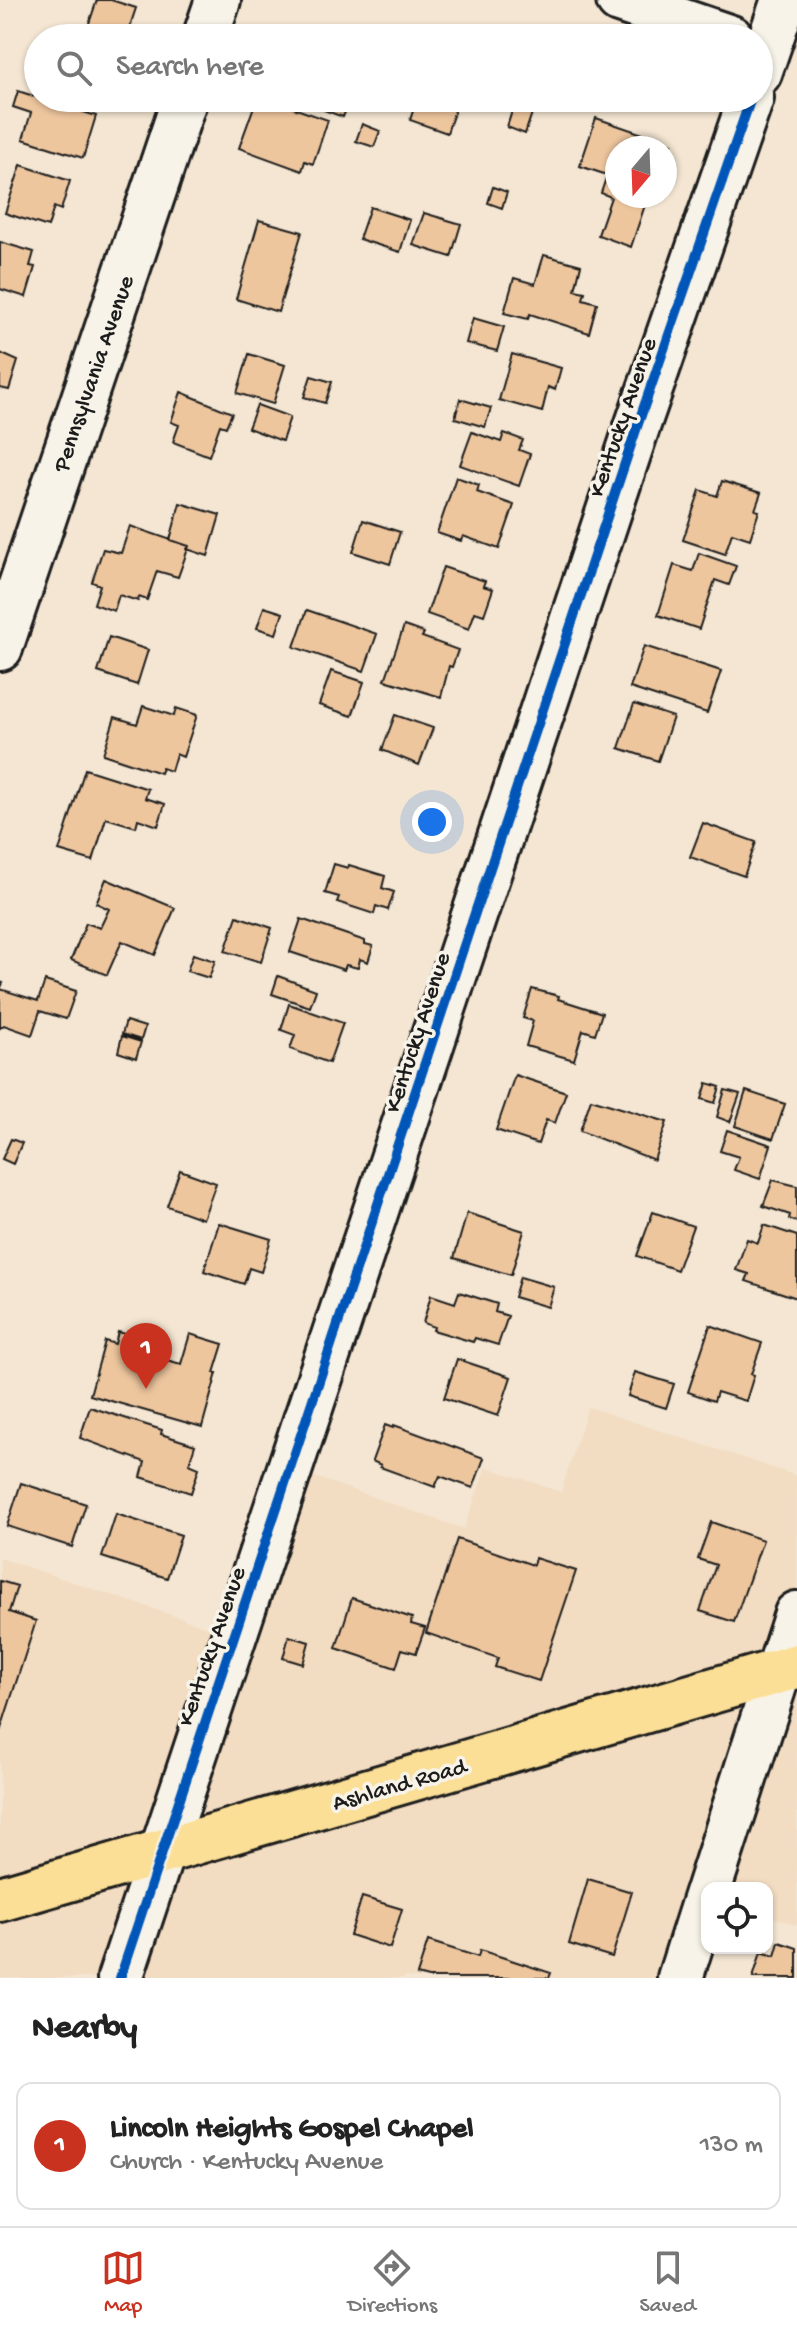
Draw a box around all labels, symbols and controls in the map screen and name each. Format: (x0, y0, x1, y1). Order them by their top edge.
search box (24, 24, 773, 112)
icon: search (52, 46, 96, 90)
text: Search here (116, 51, 264, 86)
north arrow (605, 136, 677, 208)
street label: Pennsylvania Avenue (48, 271, 143, 477)
street label: Kentucky Avenue (583, 334, 665, 502)
your location (412, 802, 452, 842)
street label: Kentucky Avenue (380, 949, 459, 1117)
pin: 1 (120, 1323, 172, 1389)
street label: Kentucky Avenue (172, 1563, 254, 1731)
street label: Ashland Road (330, 1753, 472, 1819)
map controls (701, 1882, 773, 1954)
button: locate (701, 1882, 773, 1954)
text: Nearby (32, 2010, 137, 2050)
text: Lincoln Heights Gospel Chapel (110, 2113, 474, 2148)
text: 1 (55, 2131, 65, 2162)
text: 130 m (700, 2131, 763, 2162)
text: Church · Kentucky Avenue (110, 2148, 383, 2179)
tab: Map (101, 2246, 145, 2320)
tab: Directions (348, 2246, 437, 2320)
tab: Saved (639, 2246, 696, 2320)

